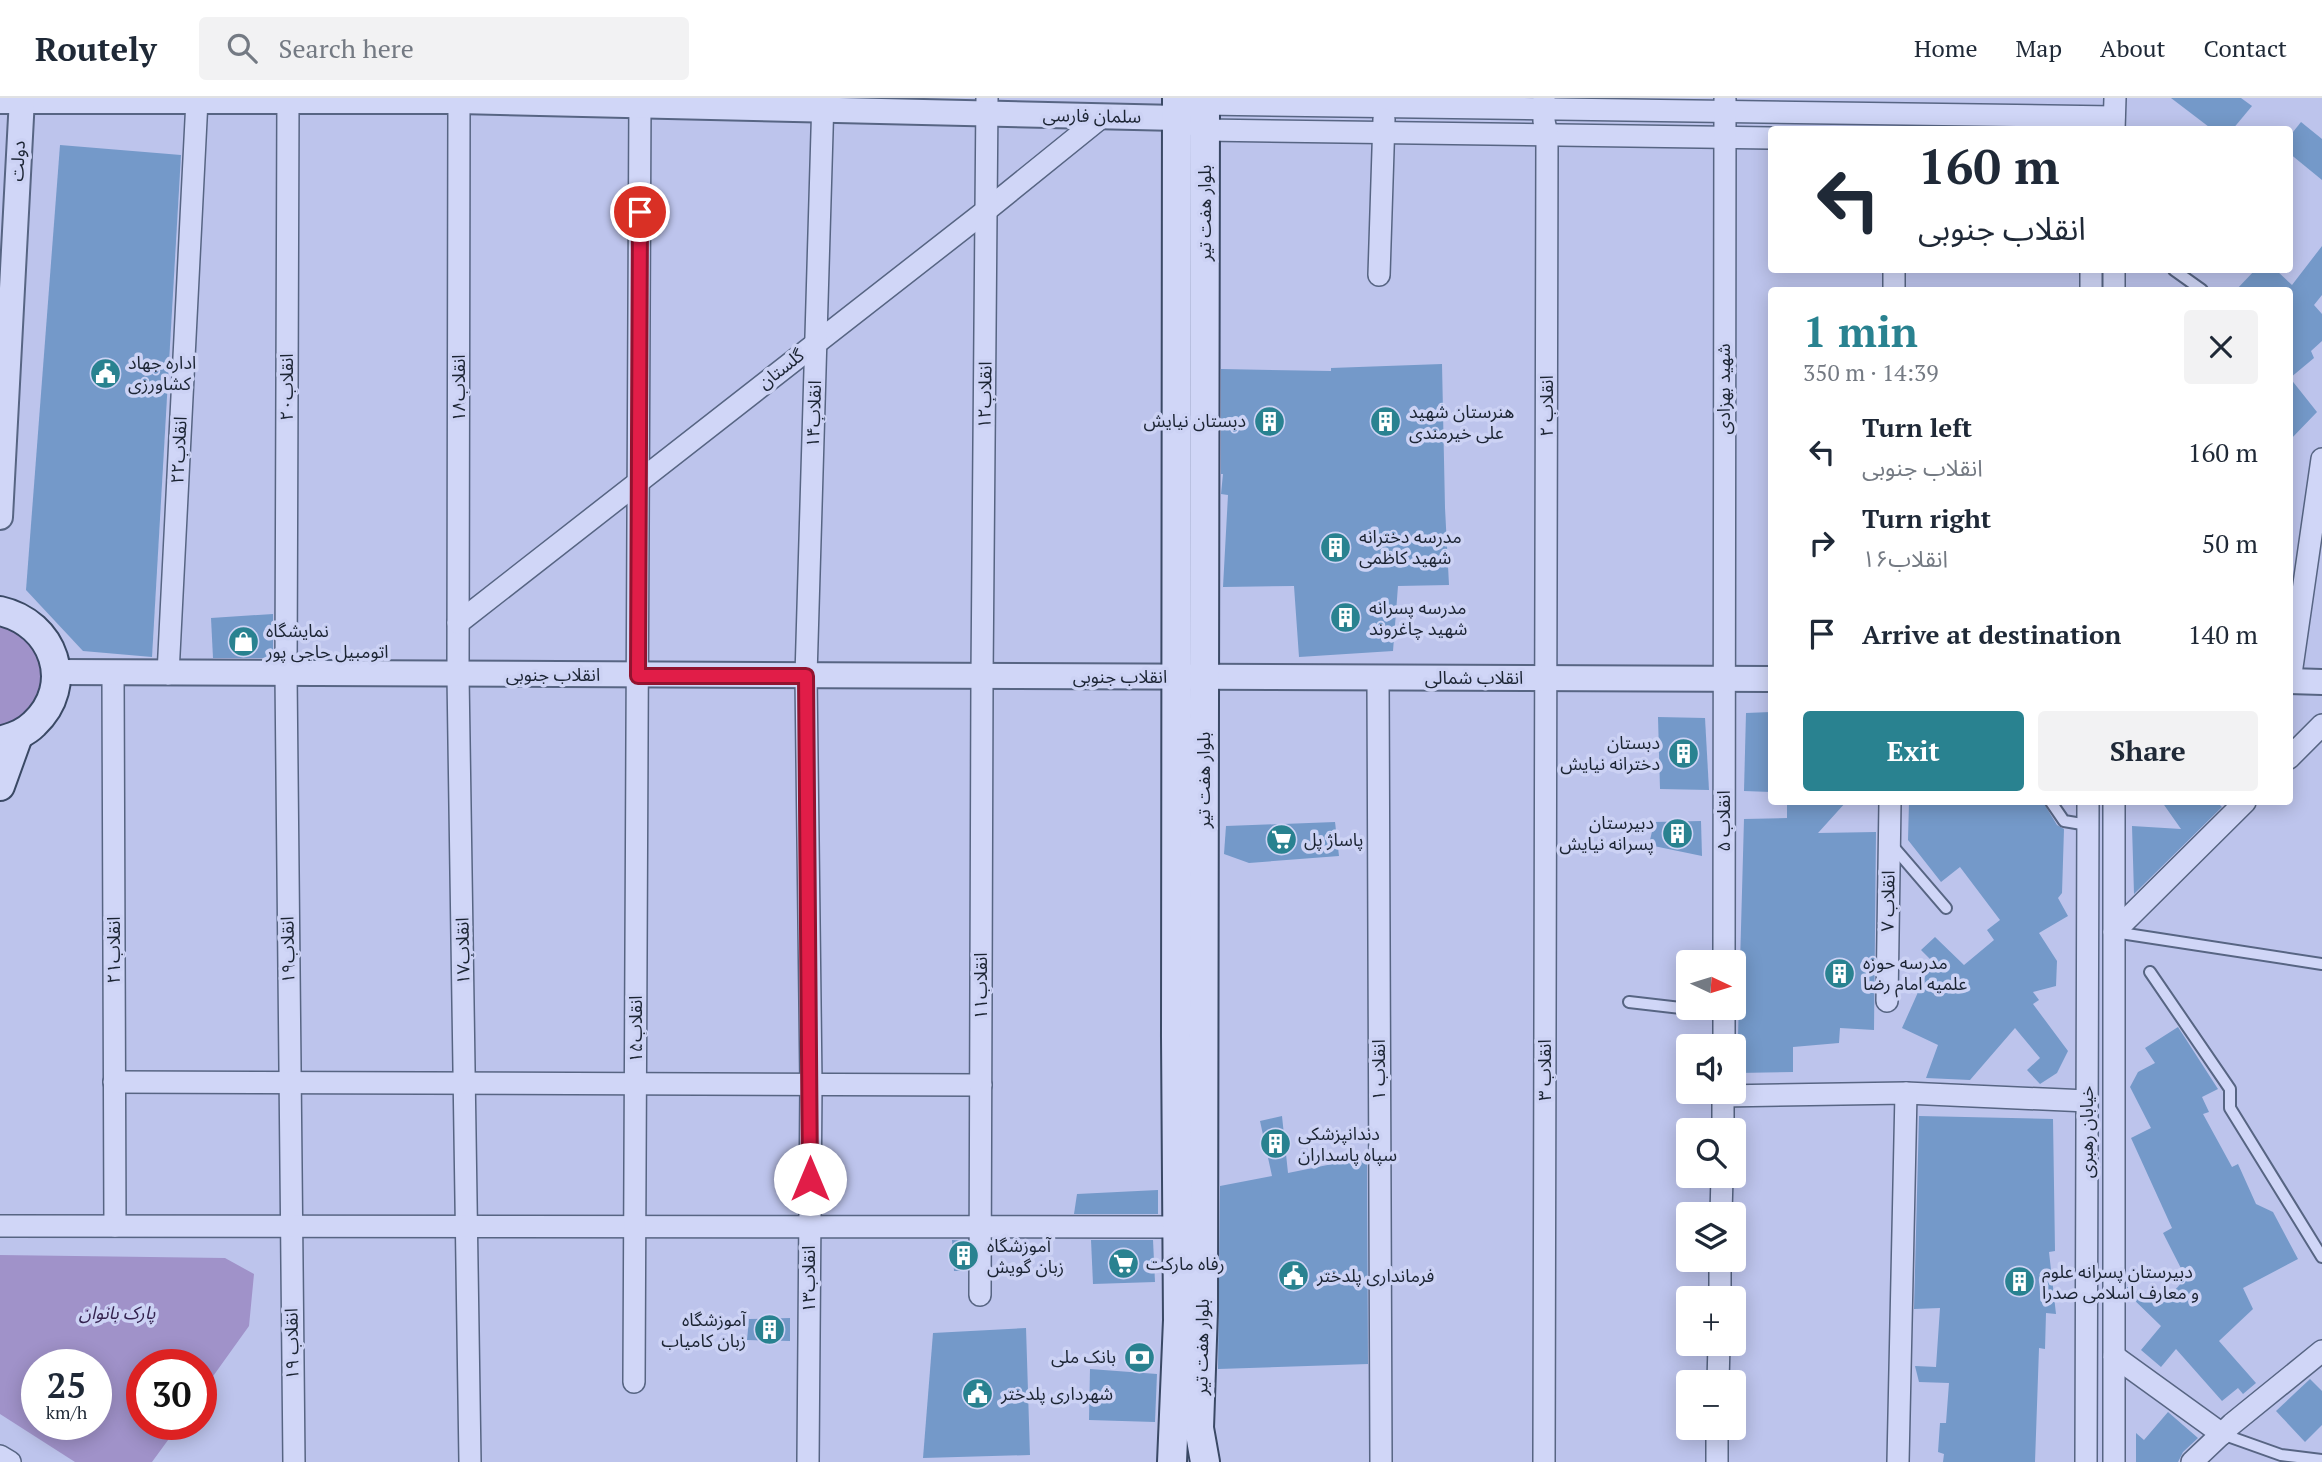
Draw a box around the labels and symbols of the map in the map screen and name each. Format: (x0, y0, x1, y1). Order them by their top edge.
street label: سلمان فارسی (1043, 102, 1142, 128)
street label: دولت (4, 140, 30, 182)
street label: بلوار هفت تیر (1192, 165, 1216, 262)
pin (610, 182, 670, 242)
street label: گلستان (752, 342, 809, 394)
street label: شهید بهزادی (1711, 343, 1735, 435)
place label: اداره جهاد کشاورزی (128, 350, 196, 395)
street label: انقلاب۲۰ (274, 353, 298, 421)
street label: انقلاب۱۸ (446, 354, 470, 422)
public building icon: اداره جهاد کشاورزی (88, 356, 122, 390)
street label: انقلاب۱۲ (971, 361, 997, 429)
street label: انقلاب ۲ (1534, 375, 1558, 437)
street label: انقلاب۱۴ (800, 380, 826, 448)
place label: هنرستان شهید علی خیرمندی (1409, 399, 1514, 444)
building icon: دبستان نیایش (1252, 404, 1286, 438)
building icon: هنرستان شهید علی خیرمندی (1369, 405, 1403, 439)
place label: دبستان نیایش (1144, 408, 1246, 432)
street label: انقلاب۲۲ (164, 416, 192, 484)
place label: مدرسه دخترانه شهید کاظمی (1359, 524, 1462, 569)
building icon: مدرسه دخترانه شهید کاظمی (1319, 530, 1353, 564)
place label: مدرسه پسرانه شهید چاغروند (1369, 595, 1467, 640)
building icon: مدرسه پسرانه شهید چاغروند (1329, 601, 1363, 635)
place label: نمایشگاه اتومبیل حاجی پور (265, 618, 389, 663)
shop icon: نمایشگاه اتومبیل حاجی پور (226, 624, 260, 658)
street label: انقلاب جنوبی (506, 662, 600, 686)
street label: انقلاب جنوبی (1073, 664, 1167, 688)
street label: انقلاب شمالی (1425, 665, 1523, 689)
place label: دبستان دخترانه نیایش (1560, 730, 1660, 775)
street label: بلوار هفت تیر (1191, 732, 1215, 829)
building icon: دبستان دخترانه نیایش (1666, 736, 1700, 770)
street label: انقلاب ۵ (1711, 790, 1735, 852)
place label: دبیرستان پسرانه نیایش (1559, 810, 1654, 855)
building icon: دبیرستان پسرانه نیایش (1660, 816, 1694, 850)
supermarket icon: پاساژ پل (1264, 823, 1298, 857)
place label: پاساژ پل (1304, 827, 1363, 851)
street label: انقلاب ۷ (1874, 870, 1900, 932)
street label: انقلاب۲۱ (101, 916, 125, 984)
street label: انقلاب۱۹ (274, 916, 300, 984)
street label: انقلاب۱۷ (449, 917, 475, 985)
north arrow (1676, 950, 1746, 1020)
place label: مدرسه حوزه علمیه امام رضا (1863, 950, 1967, 998)
street label: انقلاب۱۱ (968, 952, 992, 1020)
building icon: مدرسه حوزه علمیه امام رضا (1823, 956, 1857, 990)
street label: انقلاب۱۵ (623, 995, 647, 1063)
street label: انقلاب ۱ (1366, 1039, 1390, 1101)
street label: انقلاب ۳ (1532, 1039, 1556, 1101)
street label: خیابان رهبری (2074, 1086, 2098, 1178)
place label: دندانپزشکی سپاه پاسداران (1298, 1121, 1397, 1166)
building icon: دندانپزشکی سپاه پاسداران (1258, 1127, 1292, 1161)
position arrow (773, 1142, 847, 1216)
place label: آموزشگاه زبان گویش (987, 1233, 1064, 1278)
building icon: آموزشگاه زبان گویش (947, 1239, 981, 1273)
street label: انقلاب۱۳ (796, 1245, 820, 1313)
supermarket icon: رفاه مارکت (1106, 1247, 1140, 1281)
place label: رفاه مارکت (1146, 1251, 1225, 1275)
public building icon: فرمانداری پلدختر (1277, 1259, 1311, 1293)
place label: دبیرستان پسرانه علوم و معارف اسلامی صدرا (2042, 1259, 2199, 1304)
place label: فرمانداری پلدختر (1316, 1263, 1434, 1287)
building icon: دبیرستان پسرانه علوم و معارف اسلامی صدرا (2002, 1265, 2036, 1299)
street label: بلوار هفت تیر (1188, 1299, 1214, 1396)
park label: پارک بانوان (79, 1300, 156, 1325)
place label: آموزشگاه زبان کامیاب (661, 1307, 747, 1352)
street label: انقلاب ۱۹ (278, 1308, 304, 1380)
building icon: آموزشگاه زبان کامیاب (752, 1313, 786, 1347)
bank icon: بانک ملی (1122, 1340, 1156, 1374)
place label: بانک ملی (1051, 1344, 1116, 1368)
speed limit sign: 30 (126, 1349, 217, 1440)
public building icon: شهرداری پلدختر (961, 1377, 995, 1411)
place label: شهرداری پلدختر (1000, 1381, 1113, 1405)

